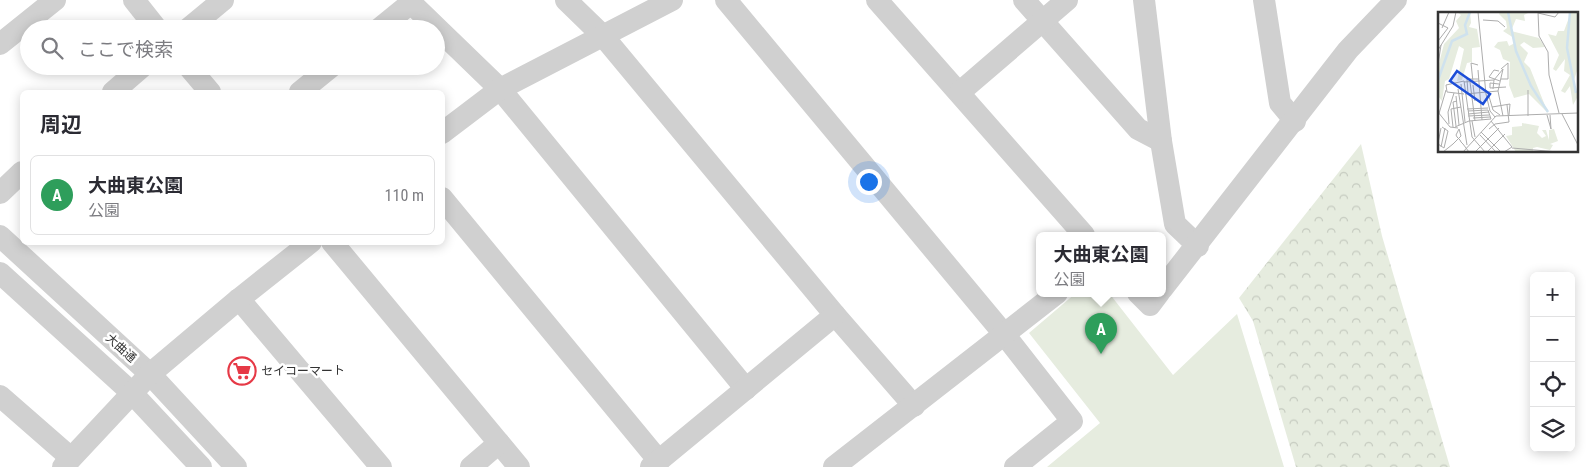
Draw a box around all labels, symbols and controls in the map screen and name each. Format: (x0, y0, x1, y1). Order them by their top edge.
inset map (1438, 12, 1578, 152)
search box (20, 20, 445, 75)
icon: search (38, 34, 66, 62)
text: ここで検索 (78, 38, 173, 61)
text: 周辺 (40, 113, 82, 137)
your location (856, 169, 882, 195)
text: 大曲東公園 (88, 174, 183, 197)
text: A (52, 186, 62, 205)
text: 110 m (385, 186, 424, 205)
text: 公園 (88, 201, 120, 220)
popup (1036, 232, 1166, 297)
text: 大曲東公園 (1053, 243, 1149, 266)
text: 公園 (1053, 270, 1086, 289)
map controls (1530, 272, 1575, 452)
button: + (1530, 272, 1575, 317)
pin: A (1085, 313, 1117, 354)
button: − (1530, 317, 1575, 362)
street label: 大曲通 (103, 331, 139, 365)
supermarket icon: セイコーマート (227, 356, 257, 386)
button: locate (1530, 362, 1575, 407)
place label: セイコーマート (261, 364, 345, 378)
button: layers (1530, 407, 1575, 452)

